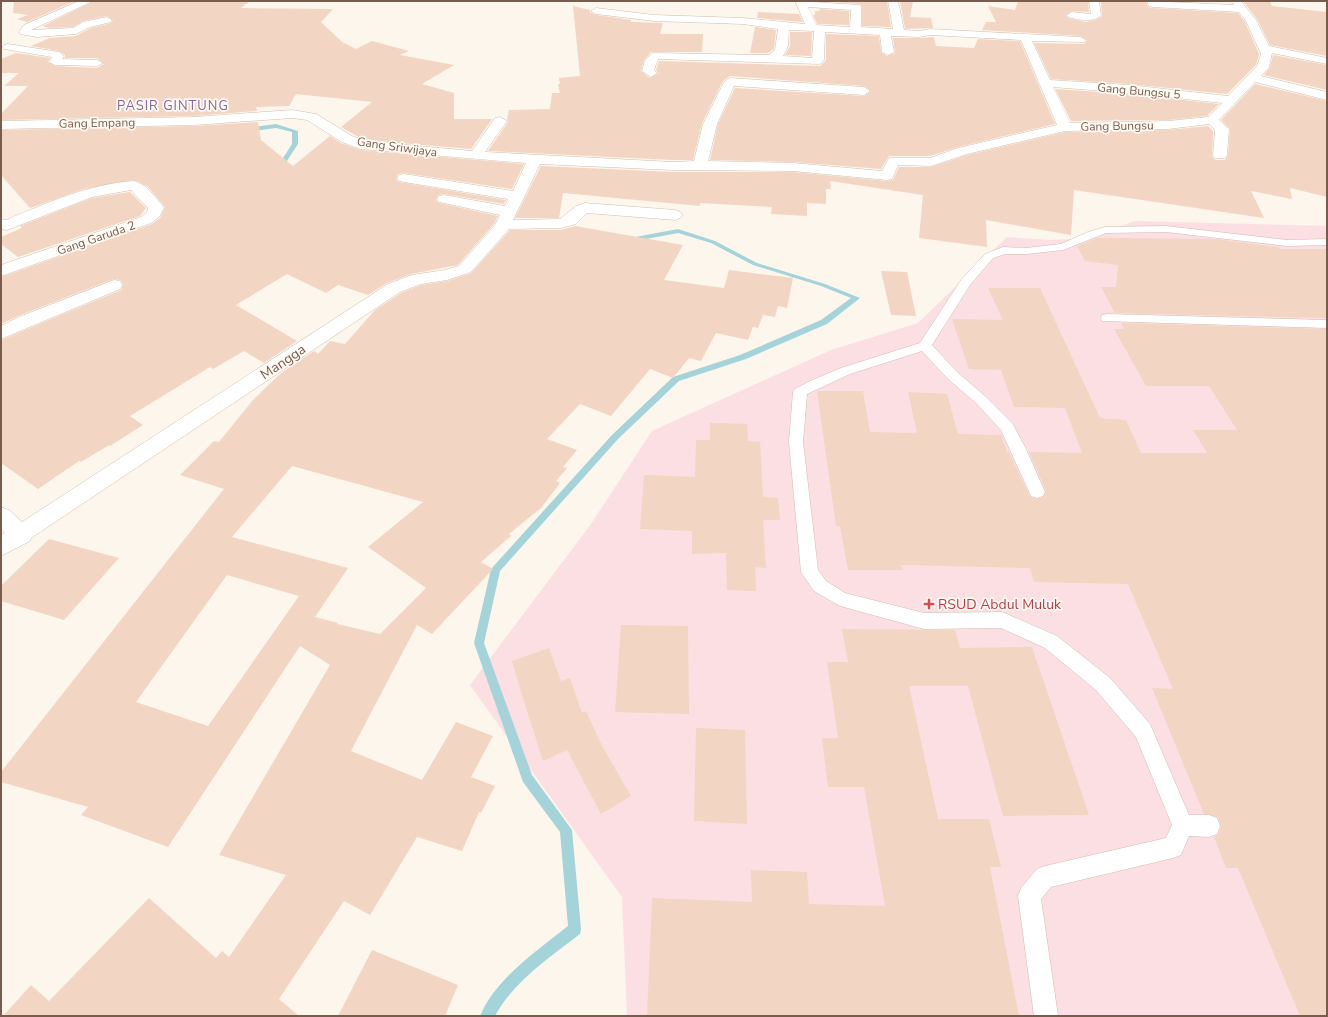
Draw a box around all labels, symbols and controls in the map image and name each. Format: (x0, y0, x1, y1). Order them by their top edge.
street label: Gang Bungsu 5 (1097, 79, 1181, 103)
district label: PASIR GINTUNG (117, 97, 229, 115)
street label: Gang Empang (59, 114, 135, 132)
street label: Gang Bungsu (1080, 117, 1154, 135)
street label: Gang Sriwijaya (356, 133, 438, 161)
street label: Gang Garuda 2 (55, 217, 137, 259)
street label: Mangga (256, 340, 310, 384)
place label: RSUD Abdul Muluk (938, 595, 1062, 614)
marker: RSUD Abdul Muluk (923, 598, 935, 610)

